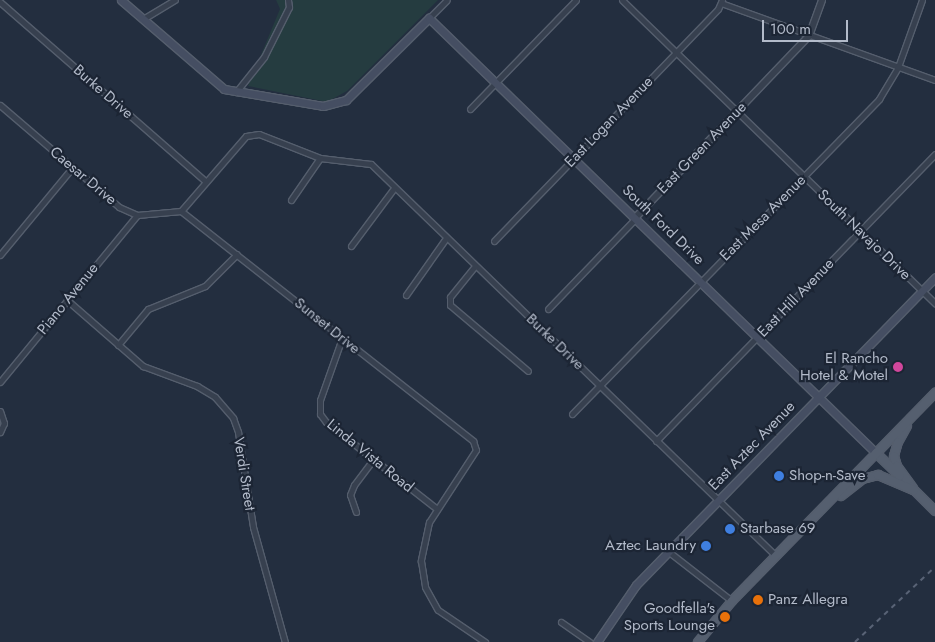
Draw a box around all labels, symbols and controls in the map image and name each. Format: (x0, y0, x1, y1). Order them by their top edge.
scale bar (765, 10, 851, 42)
text: 100 m (770, 18, 811, 40)
street label: Burke Drive (69, 61, 137, 123)
street label: East Logan Avenue (561, 73, 657, 171)
street label: East Green Avenue (654, 98, 750, 198)
street label: Caesar Drive (46, 143, 120, 209)
street label: East Mesa Avenue (716, 171, 810, 265)
street label: South Ford Drive (618, 181, 708, 269)
street label: South Navajo Drive (814, 186, 914, 284)
street label: East Hill Avenue (754, 255, 838, 341)
street label: Piano Avenue (34, 260, 102, 338)
street label: Sunset Drive (291, 294, 363, 358)
street label: Burke Drive (522, 310, 588, 374)
place label: El Rancho Hotel & Motel (800, 349, 888, 384)
marker: El Rancho Hotel & Motel (892, 361, 904, 373)
street label: East Aztec Avenue (705, 398, 799, 494)
street label: Linda Vista Road (323, 416, 417, 496)
street label: Verdi Street (229, 436, 259, 512)
place label: Shop-n-Save (789, 467, 865, 485)
marker: Shop-n-Save (773, 470, 785, 482)
place label: Starbase 69 (740, 520, 815, 538)
marker: Starbase 69 (724, 523, 736, 535)
place label: Aztec Laundry (605, 537, 696, 555)
marker: Aztec Laundry (700, 540, 712, 552)
place label: Panz Allegra (768, 591, 848, 609)
marker: Panz Allegra (752, 594, 764, 606)
place label: Goodfella's Sports Lounge (624, 599, 715, 634)
marker: Goodfella's Sports Lounge (719, 611, 731, 623)

